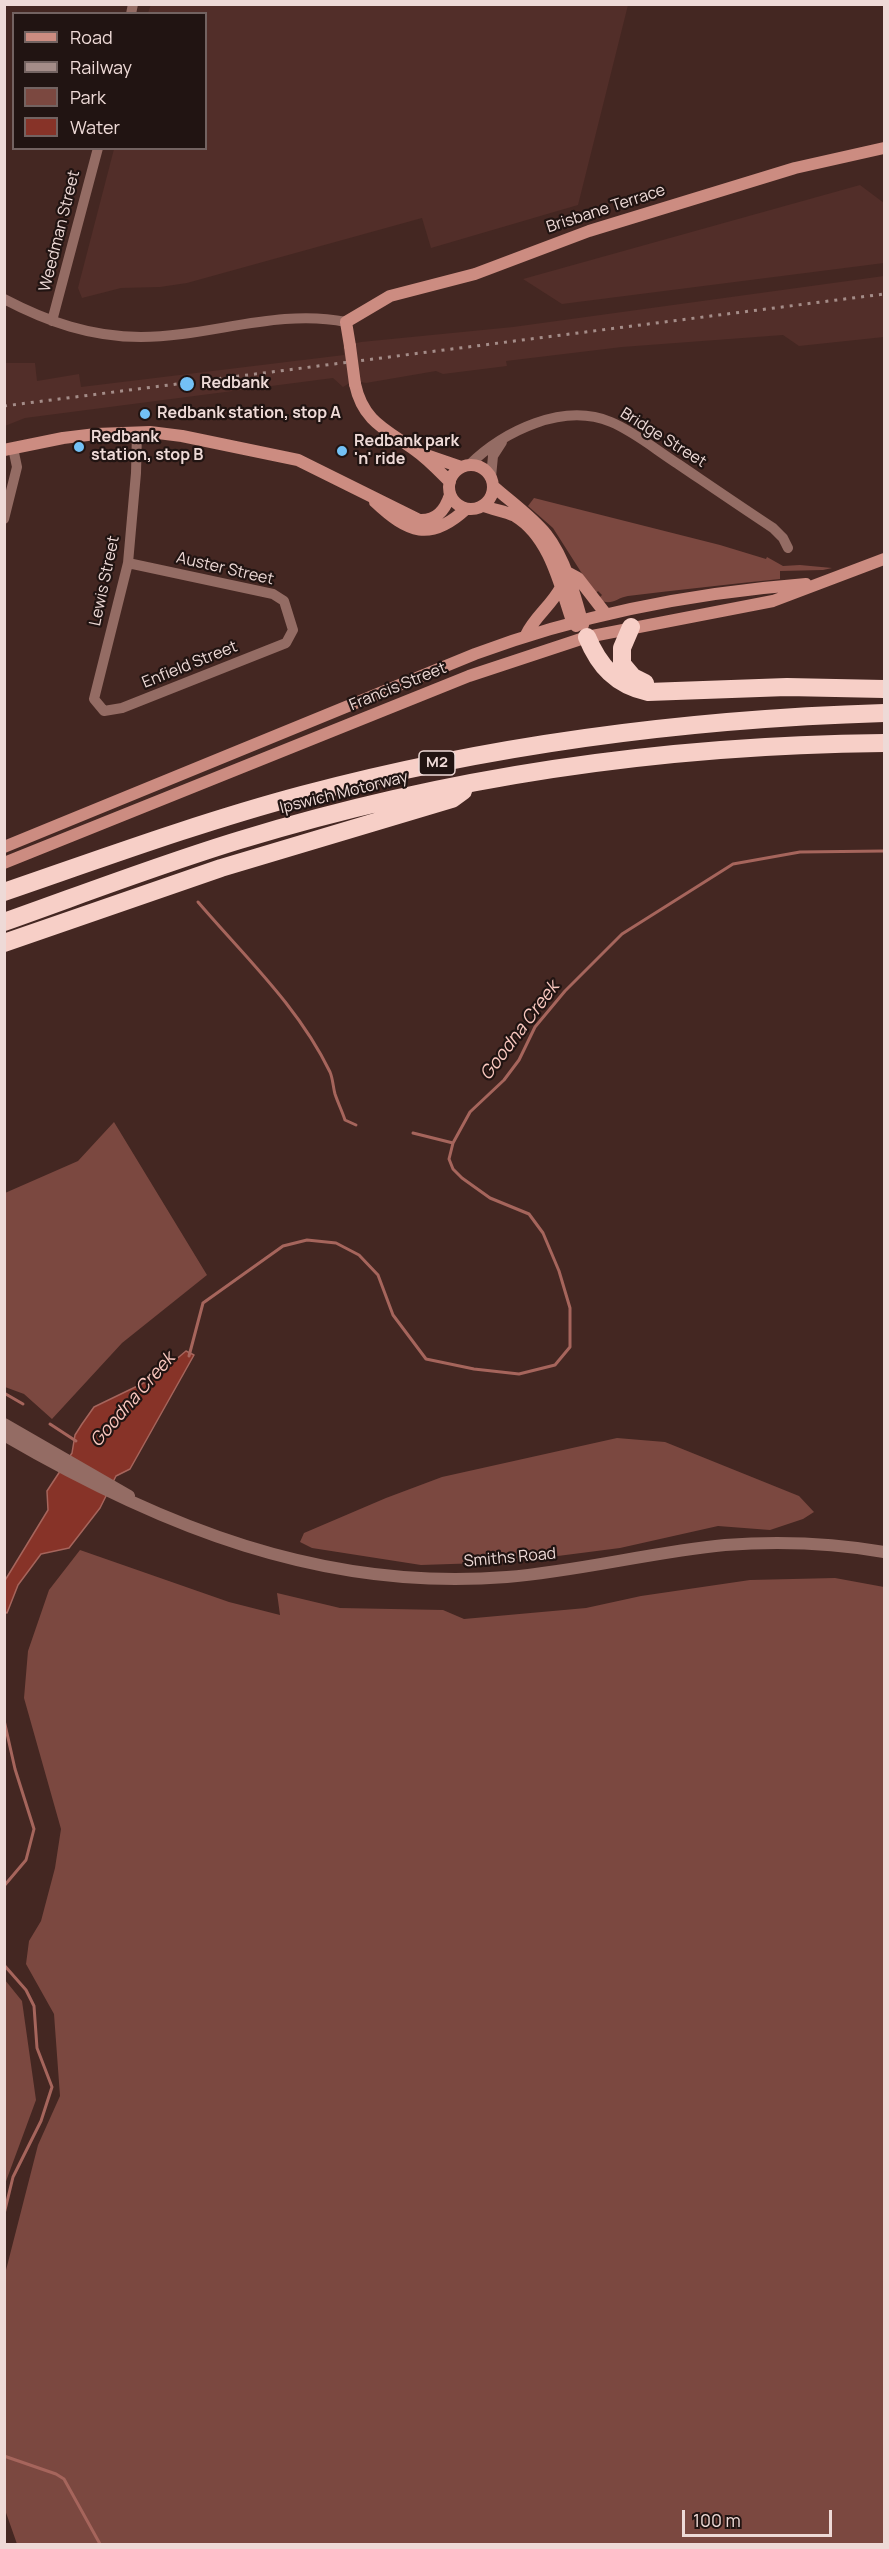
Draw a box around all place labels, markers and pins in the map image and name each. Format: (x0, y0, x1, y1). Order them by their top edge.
place label: Redbank (201, 374, 269, 394)
marker: Redbank (178, 375, 196, 393)
place label: Redbank station, stop A (157, 404, 341, 424)
marker: Redbank station, stop A (138, 407, 152, 421)
place label: Redbank station, stop B (91, 428, 203, 466)
place label: Redbank park 'n' ride (354, 432, 459, 470)
marker: Redbank station, stop B (72, 440, 86, 454)
marker: Redbank park 'n' ride (335, 444, 349, 458)

